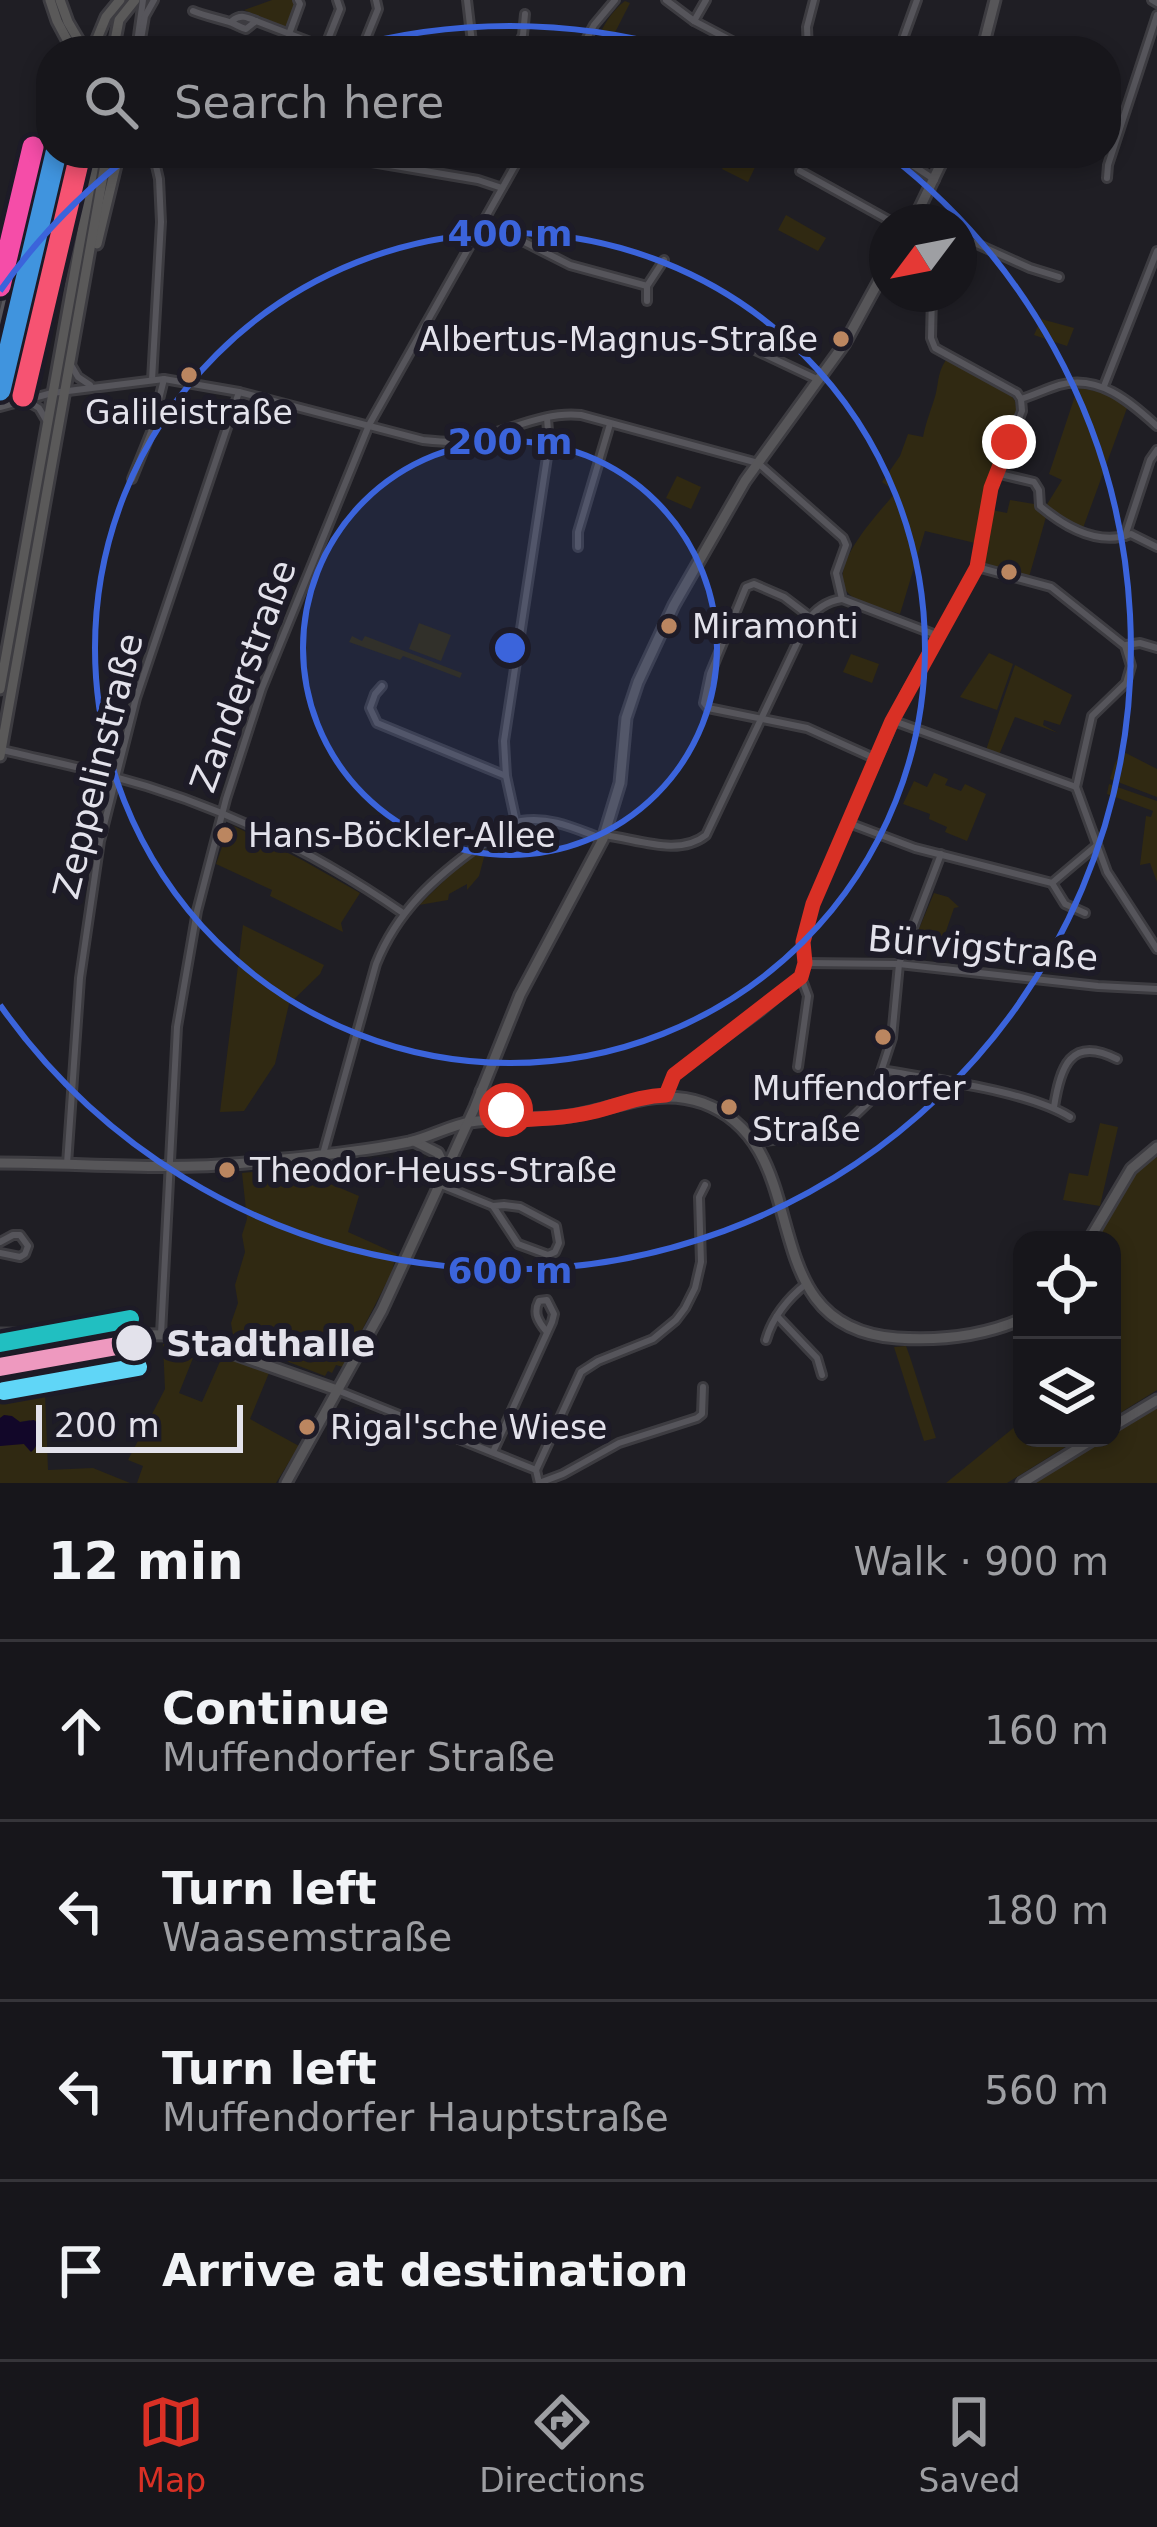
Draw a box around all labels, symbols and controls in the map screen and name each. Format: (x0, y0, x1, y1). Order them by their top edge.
search box (36, 36, 1121, 168)
icon: search (78, 69, 144, 135)
text: Search here (174, 76, 444, 129)
north arrow (869, 204, 977, 312)
text: 400 m (447, 213, 573, 254)
place label: Albertus-Magnus-Straße (419, 320, 818, 359)
marker: Albertus-Magnus-Straße (830, 328, 852, 350)
marker: Galileistraße (178, 364, 200, 386)
place label: Galileistraße (85, 393, 293, 432)
route end (982, 415, 1036, 469)
text: 200 m (447, 421, 573, 462)
street label: Zanderstraße (182, 554, 304, 798)
unlabelled marker (998, 561, 1020, 583)
place label: Miramonti (692, 607, 859, 646)
marker: Miramonti (658, 615, 680, 637)
centre of rings (489, 627, 531, 669)
street label: Zeppelinstraße (45, 629, 151, 903)
place label: Hans-Böckler-Allee (248, 816, 556, 855)
marker: Hans-Böckler-Allee (214, 824, 236, 846)
street label: Bürvigstraße (866, 918, 1100, 978)
unlabelled marker (872, 1026, 894, 1048)
place label: Muffendorfer Straße (752, 1069, 966, 1149)
route start (479, 1083, 533, 1137)
marker: Muffendorfer Straße (718, 1096, 740, 1118)
place label: Theodor-Heuss-Straße (249, 1151, 617, 1190)
marker: Theodor-Heuss-Straße (216, 1159, 238, 1181)
map controls (1013, 1231, 1121, 1447)
button: locate (1013, 1231, 1121, 1339)
text: 600 m (447, 1250, 573, 1291)
marker: Stadthalle (113, 1322, 155, 1364)
place label: Stadthalle (166, 1323, 375, 1364)
button: layers (1013, 1339, 1121, 1447)
scale bar (36, 1399, 243, 1452)
text: 200 m (54, 1406, 160, 1445)
place label: Rigal'sche Wiese (330, 1408, 607, 1447)
marker: Rigal'sche Wiese (296, 1416, 318, 1438)
text: 12 min (48, 1532, 244, 1591)
text: Walk · 900 m (854, 1539, 1109, 1584)
text: Continue (162, 1682, 390, 1735)
icon: ahead (48, 1698, 114, 1764)
text: 160 m (984, 1708, 1109, 1753)
text: Muffendorfer Straße (162, 1735, 555, 1780)
text: Turn left (162, 1862, 377, 1915)
icon: left (48, 1878, 114, 1944)
text: 180 m (984, 1888, 1109, 1933)
text: Waasemstraße (162, 1915, 452, 1960)
text: Turn left (162, 2042, 377, 2095)
icon: left (48, 2058, 114, 2124)
text: 560 m (984, 2068, 1109, 2113)
text: Muffendorfer Hauptstraße (162, 2095, 669, 2140)
icon: arrive (48, 2238, 114, 2304)
text: Arrive at destination (162, 2244, 688, 2297)
tab: Map (137, 2389, 206, 2500)
tab: Directions (479, 2389, 645, 2500)
tab: Saved (919, 2389, 1020, 2500)

